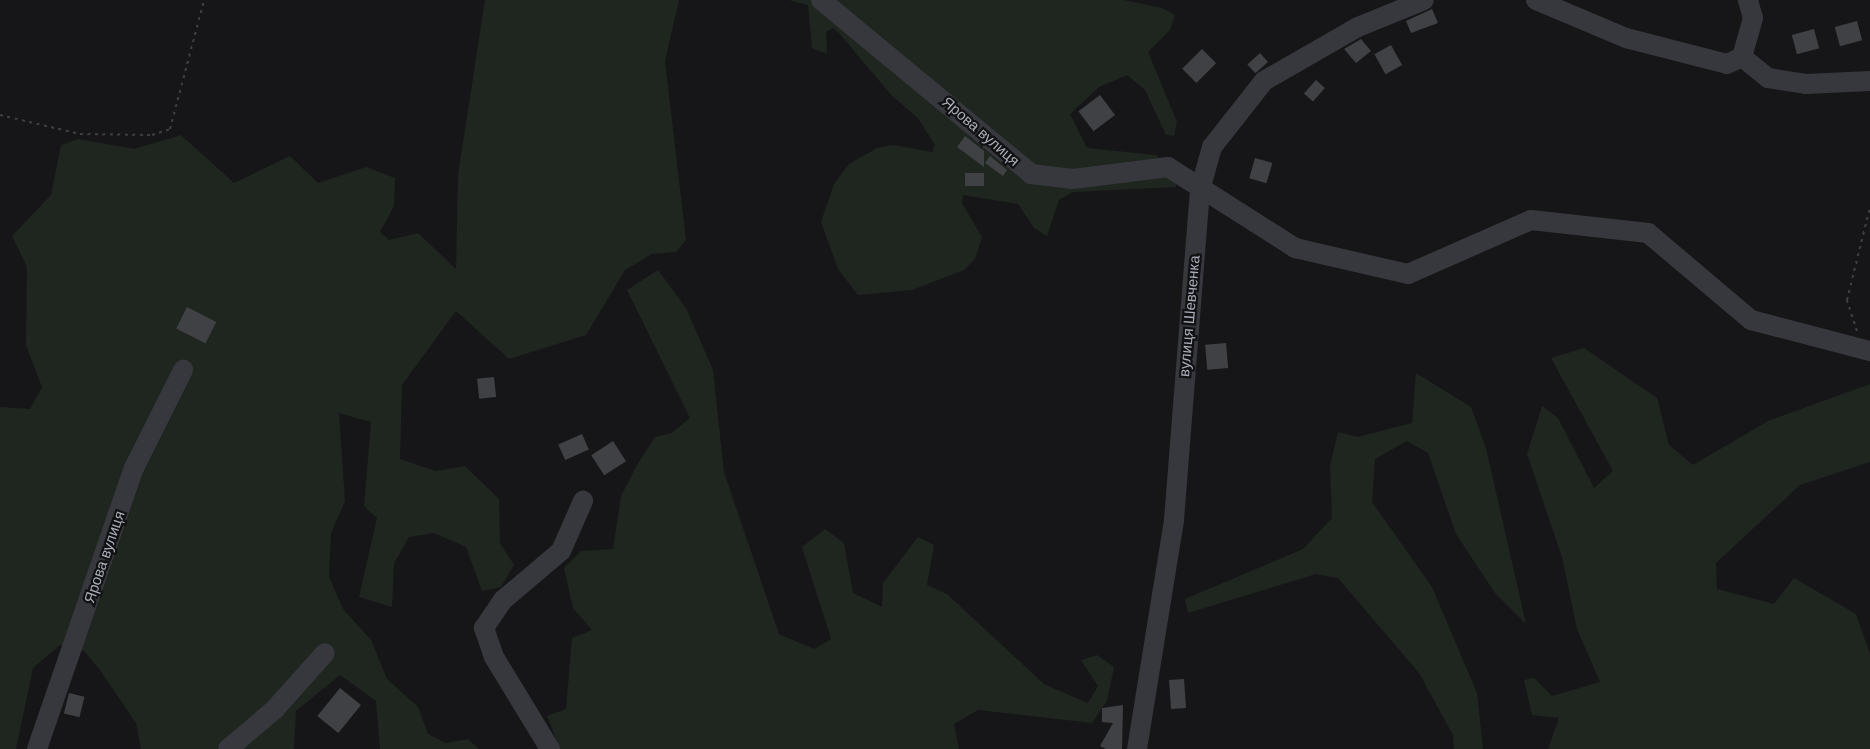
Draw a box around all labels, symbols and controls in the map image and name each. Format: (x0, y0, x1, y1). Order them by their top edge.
street label: Ярова вулиця (939, 93, 1023, 169)
street label: вулиця Шевченка (1175, 255, 1203, 377)
street label: Ярова вулиця (80, 508, 128, 606)

